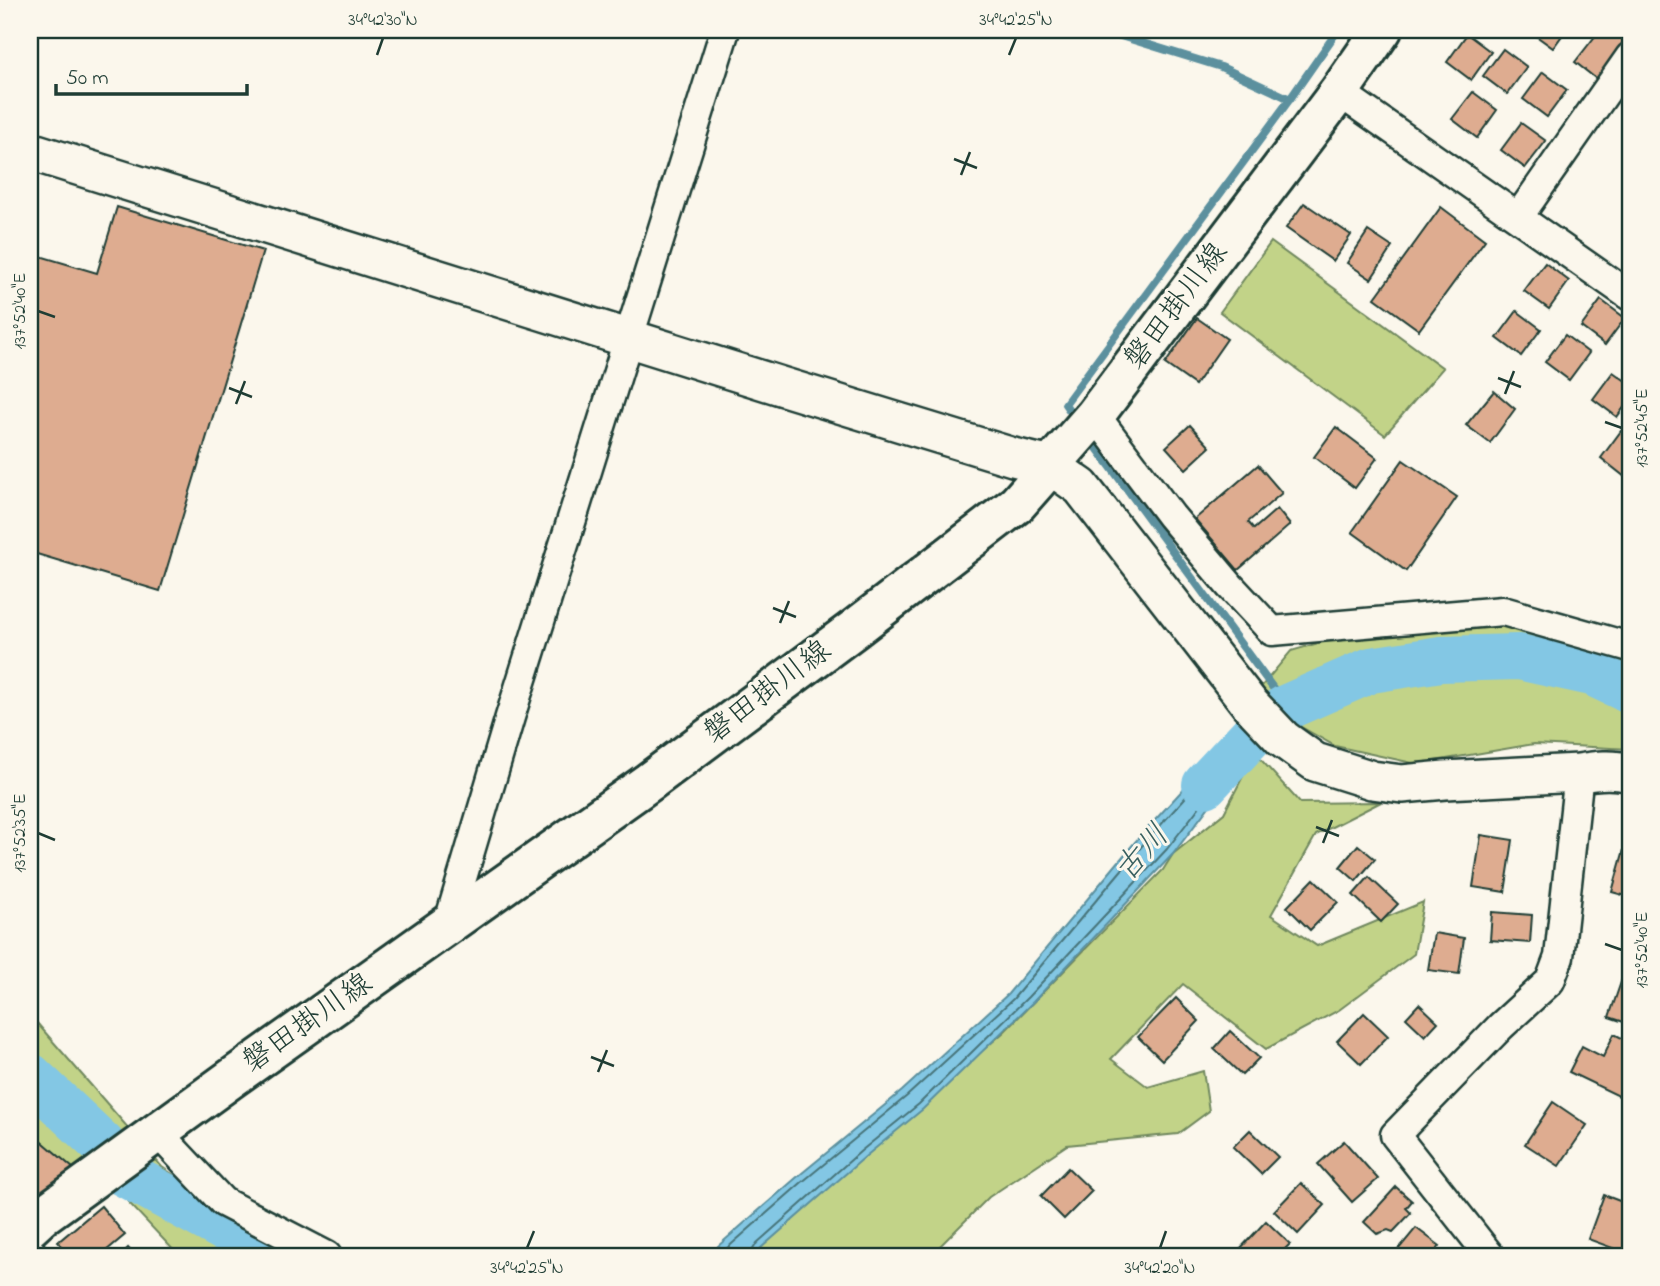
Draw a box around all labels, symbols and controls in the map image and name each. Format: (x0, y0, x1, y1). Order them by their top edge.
text: 34°42'30"N (348, 8, 418, 34)
text: 34°42'25"N (979, 8, 1053, 34)
scale bar (56, 52, 247, 96)
text: 50 m (66, 64, 109, 94)
street label: 磐田掛川線 (1114, 234, 1240, 380)
text: 137°52'40"E (8, 272, 34, 349)
text: 137°52'45"E (1630, 388, 1656, 468)
street label: 磐田掛川線 (695, 630, 841, 756)
text: 137°52'35"E (8, 793, 34, 873)
water label: 古川 (1104, 814, 1182, 894)
text: 137°52'40"E (1630, 911, 1656, 988)
street label: 磐田掛川線 (234, 963, 382, 1085)
text: 34°42'25"N (490, 1256, 564, 1282)
text: 34°42'20"N (1124, 1256, 1196, 1282)

